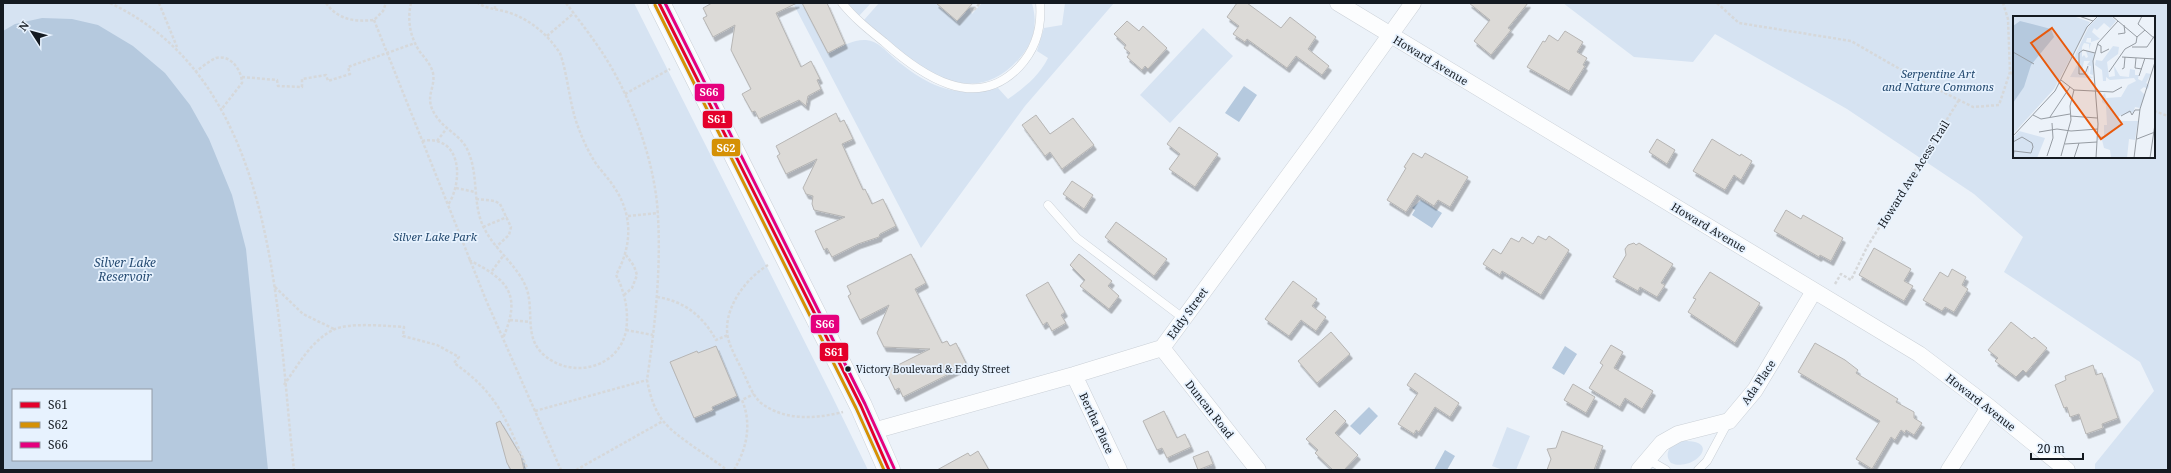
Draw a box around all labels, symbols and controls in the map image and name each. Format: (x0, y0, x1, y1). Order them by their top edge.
north arrow (12, 12, 52, 52)
inset map (2013, 16, 2155, 158)
text: N (15, 18, 32, 34)
street label: Howard Avenue (1391, 32, 1471, 88)
park label: Serpentine Art and Nature Commons (1882, 66, 1994, 94)
line badge: S66 (694, 83, 725, 102)
text: S66 (700, 84, 718, 99)
line badge: S61 (702, 110, 733, 129)
text: S61 (708, 111, 726, 126)
street label: Howard Ave Acess Trail (1874, 117, 1953, 231)
line badge: S62 (711, 138, 741, 157)
text: S62 (717, 140, 735, 155)
street label: Howard Avenue (1669, 199, 1749, 255)
park label: Silver Lake Park (393, 229, 478, 244)
water label: Silver Lake Reservoir (94, 254, 156, 285)
street label: Eddy Street (1163, 284, 1211, 342)
line badge: S66 (810, 314, 840, 334)
text: S66 (816, 316, 834, 331)
line badge: S61 (819, 342, 849, 362)
text: S61 (825, 344, 843, 359)
street label: Ada Place (1738, 357, 1779, 407)
place label: Victory Boulevard & Eddy Street (856, 362, 1010, 376)
marker: Victory Boulevard & Eddy Street (843, 364, 853, 374)
street label: Howard Avenue (1943, 370, 2019, 434)
street label: Duncan Road (1182, 377, 1238, 441)
legend (12, 389, 152, 461)
street label: Bertha Place (1076, 390, 1118, 456)
text: S61 (48, 396, 68, 413)
text: S62 (48, 416, 68, 433)
scale bar (2031, 435, 2083, 461)
text: S66 (48, 436, 68, 453)
text: 20 m (2037, 440, 2065, 457)

